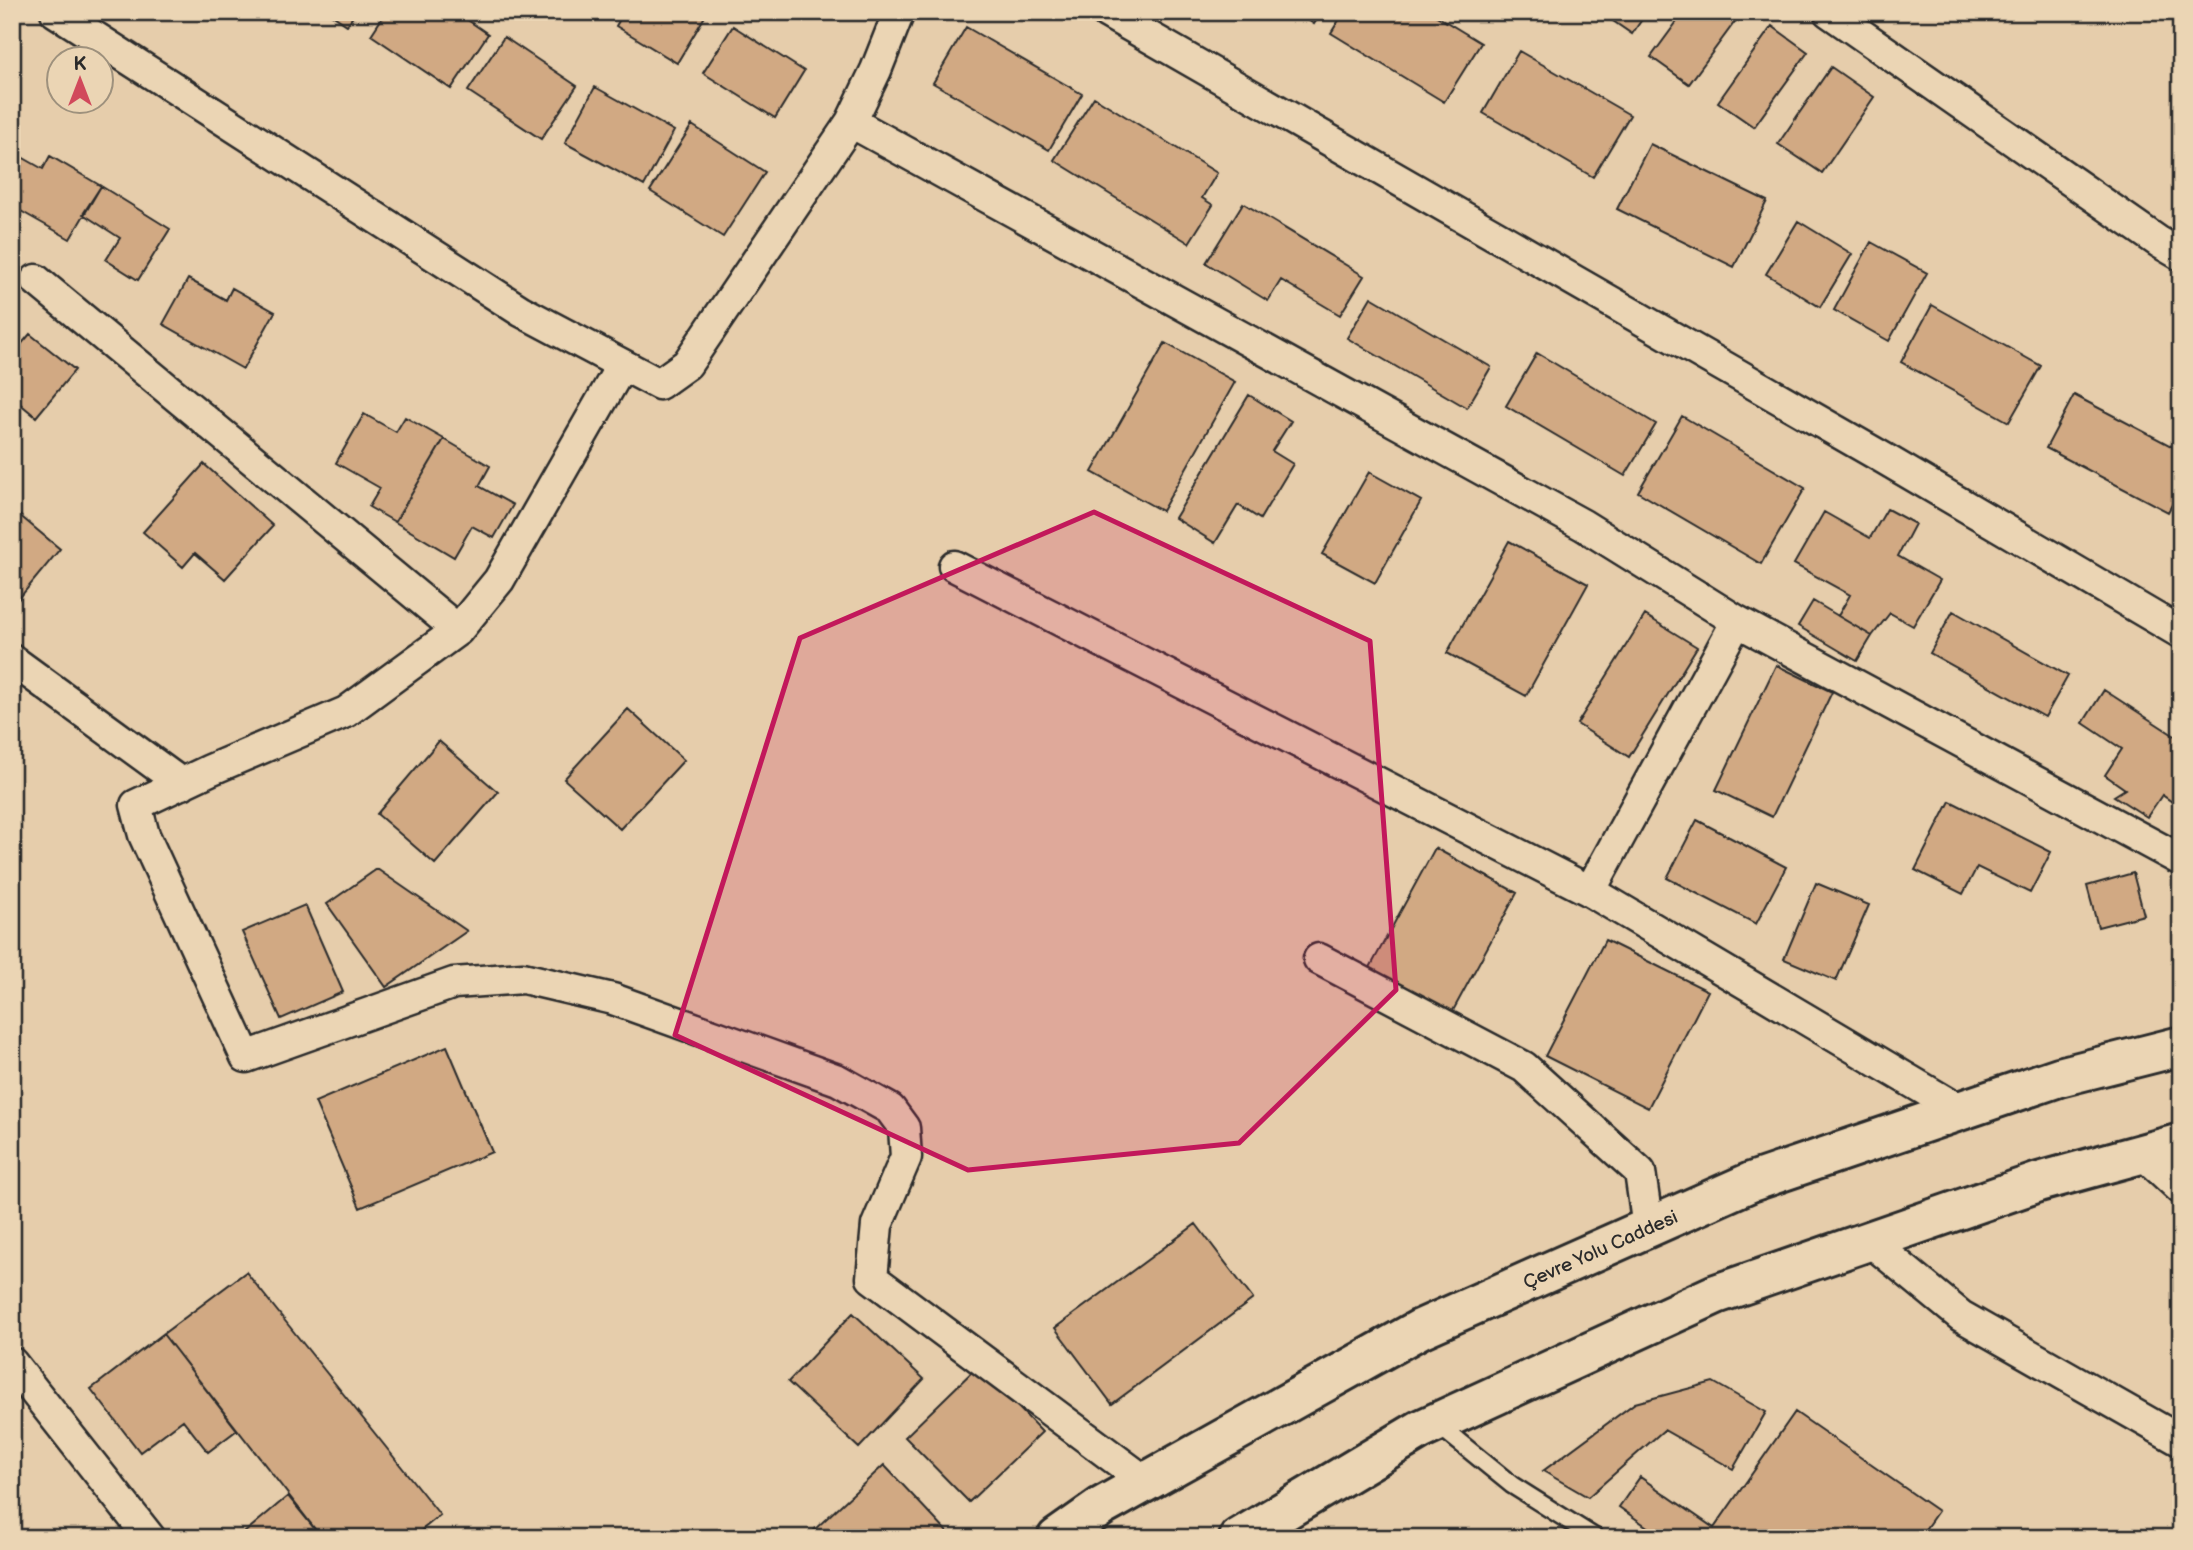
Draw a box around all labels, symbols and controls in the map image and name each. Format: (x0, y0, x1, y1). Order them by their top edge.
north arrow (46, 46, 116, 116)
text: K (74, 53, 87, 76)
street label: Çevre Yolu Caddesi (1520, 1206, 1681, 1295)

